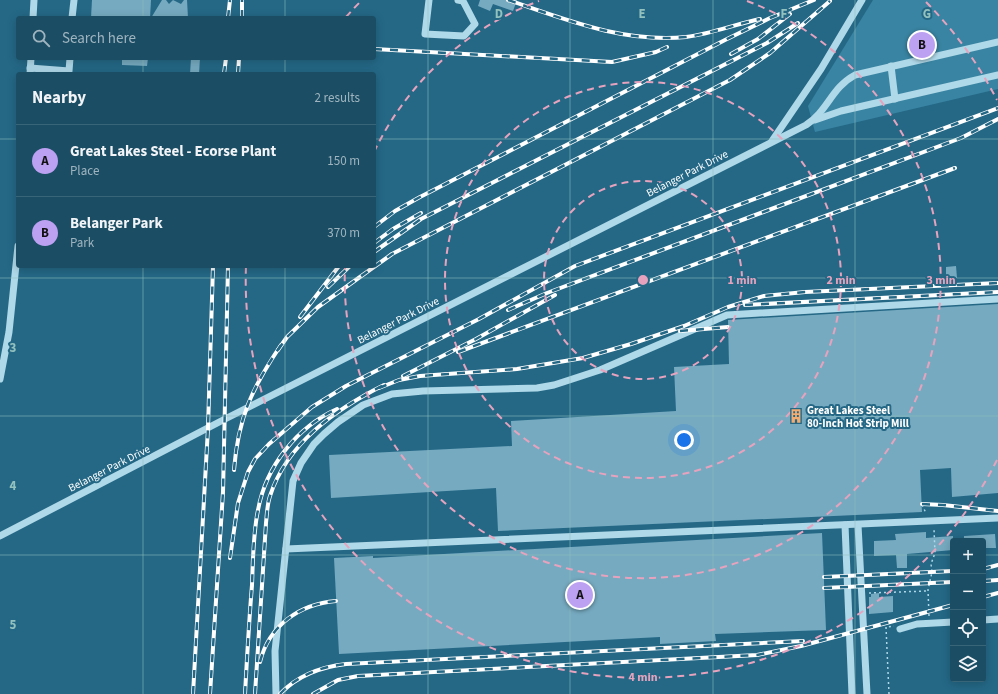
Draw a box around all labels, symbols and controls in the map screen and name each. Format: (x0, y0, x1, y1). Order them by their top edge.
text: D (495, 5, 503, 23)
text: E (638, 5, 646, 23)
text: F (781, 5, 788, 23)
text: G (923, 5, 931, 23)
search box (16, 16, 376, 60)
icon: search (30, 27, 52, 49)
text: Search here (62, 28, 136, 49)
pin: B (909, 30, 935, 60)
text: Nearby (32, 86, 86, 110)
text: 2 results (315, 89, 360, 107)
text: Great Lakes Steel - Ecorse Plant (70, 141, 276, 162)
street label: Belanger Park Drive (644, 146, 731, 201)
text: A (41, 152, 49, 170)
text: 150 m (327, 152, 360, 170)
text: Place (70, 162, 99, 180)
text: Belanger Park (70, 213, 163, 234)
text: B (41, 224, 49, 242)
text: 370 m (327, 224, 360, 242)
text: Park (70, 234, 94, 252)
text: 1 min (727, 272, 757, 289)
text: 2 min (826, 272, 856, 289)
text: 3 min (926, 272, 956, 289)
centre of rings (636, 273, 650, 287)
street label: Belanger Park Drive (355, 293, 442, 348)
text: 3 (10, 339, 17, 357)
place label: Great Lakes Steel 80-Inch Hot Strip Mill (807, 403, 910, 431)
building icon: Great Lakes Steel 80-Inch Hot Strip Mill (788, 408, 804, 424)
your location (674, 430, 694, 450)
street label: Belanger Park Drive (66, 441, 153, 496)
text: 4 (10, 477, 17, 495)
map controls (950, 538, 986, 682)
button: + (950, 538, 986, 574)
button: − (950, 574, 986, 610)
pin: A (567, 580, 593, 610)
button: locate (950, 610, 986, 646)
text: 5 (10, 616, 17, 634)
button: layers (950, 646, 986, 682)
text: 4 min (628, 669, 658, 686)

